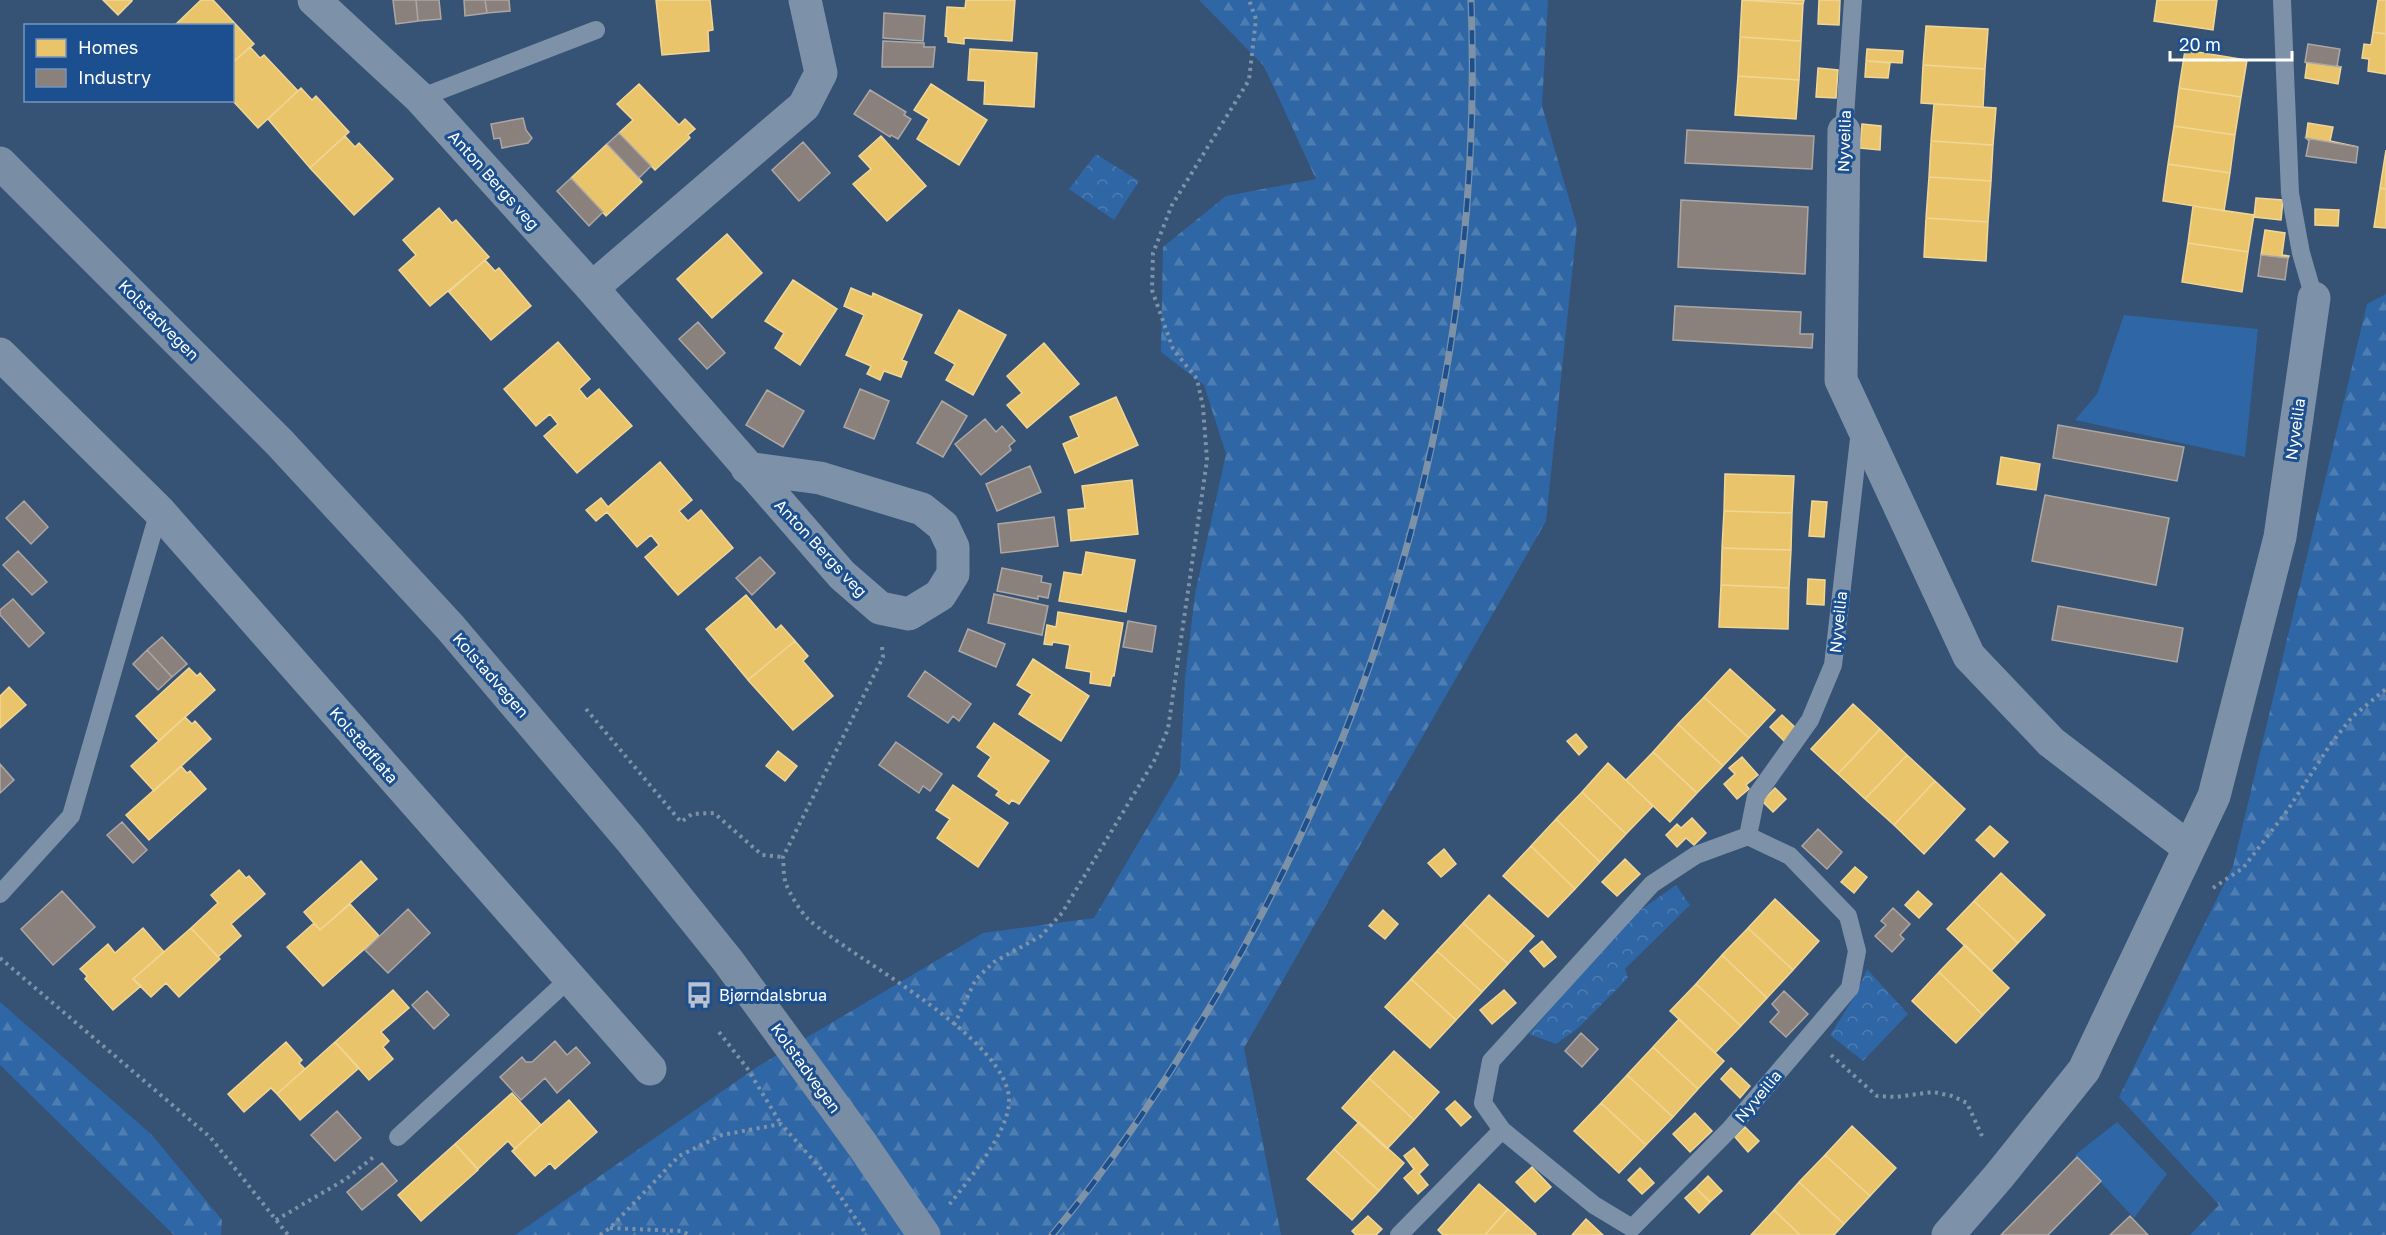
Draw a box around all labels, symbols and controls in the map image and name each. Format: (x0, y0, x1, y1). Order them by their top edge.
legend (24, 24, 234, 102)
scale bar (2170, 24, 2292, 62)
text: 20 m (2179, 33, 2221, 55)
text: Homes (78, 36, 138, 58)
text: Industry (78, 66, 151, 88)
street label: Nyveilia (1833, 110, 1855, 172)
street label: Anton Bergs veg (444, 126, 544, 234)
street label: Kolstadvegen (114, 275, 204, 365)
street label: Nyveilia (2281, 397, 2309, 461)
street label: Anton Bergs veg (771, 495, 871, 601)
street label: Nyveilia (1825, 590, 1851, 654)
street label: Kolstadvegen (449, 628, 533, 722)
street label: Kolstadflata (325, 703, 403, 787)
bus stop icon: Bjørndalsbrua (684, 980, 714, 1010)
place label: Bjørndalsbrua (719, 985, 827, 1005)
street label: Kolstadvegen (767, 1019, 845, 1117)
street label: Nyveilia (1730, 1066, 1786, 1126)

